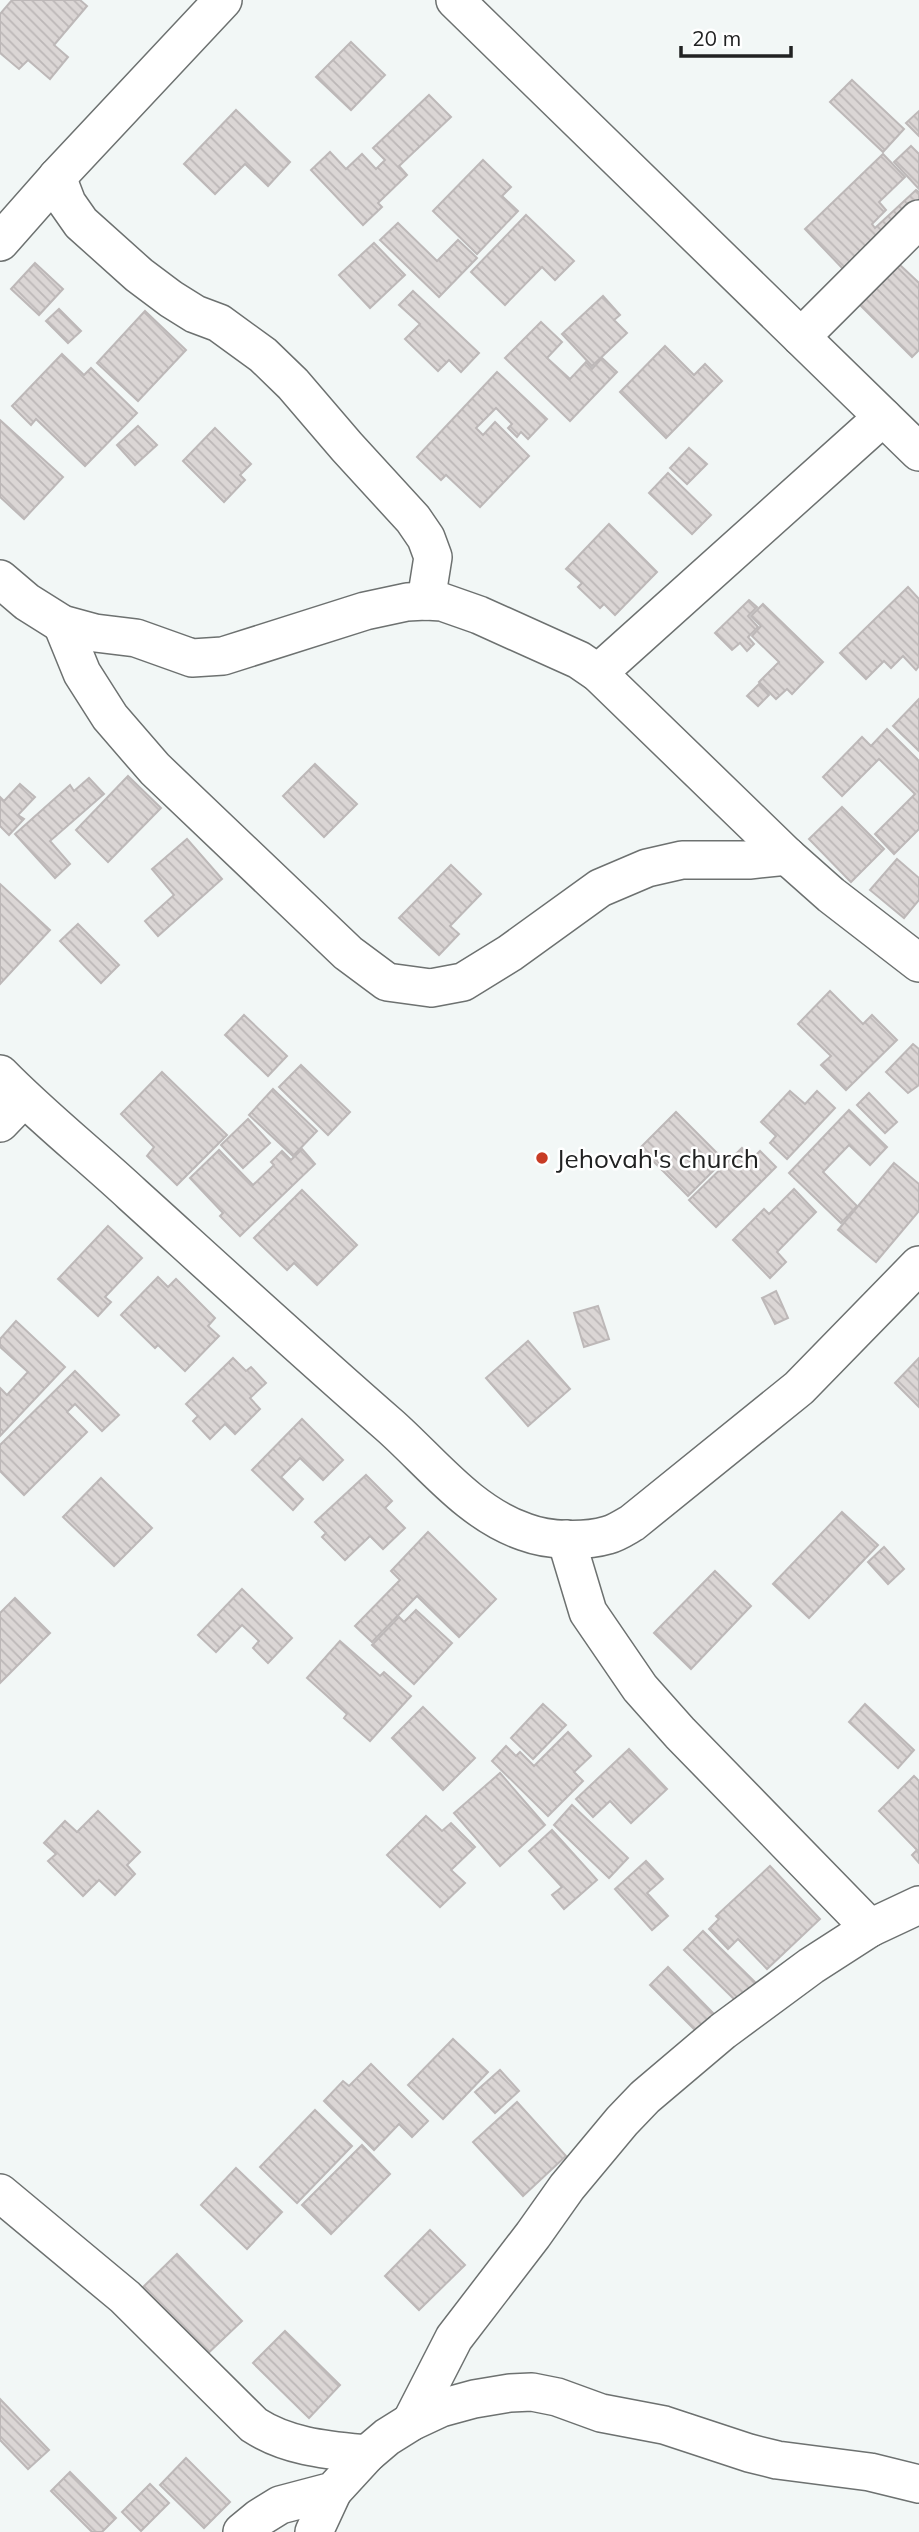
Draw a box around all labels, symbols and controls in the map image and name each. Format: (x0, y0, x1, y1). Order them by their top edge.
scale bar (681, 14, 791, 58)
text: 20 m (692, 25, 741, 51)
place label: Jehovah's church (556, 1142, 759, 1175)
marker: Jehovah's church (534, 1150, 550, 1166)

